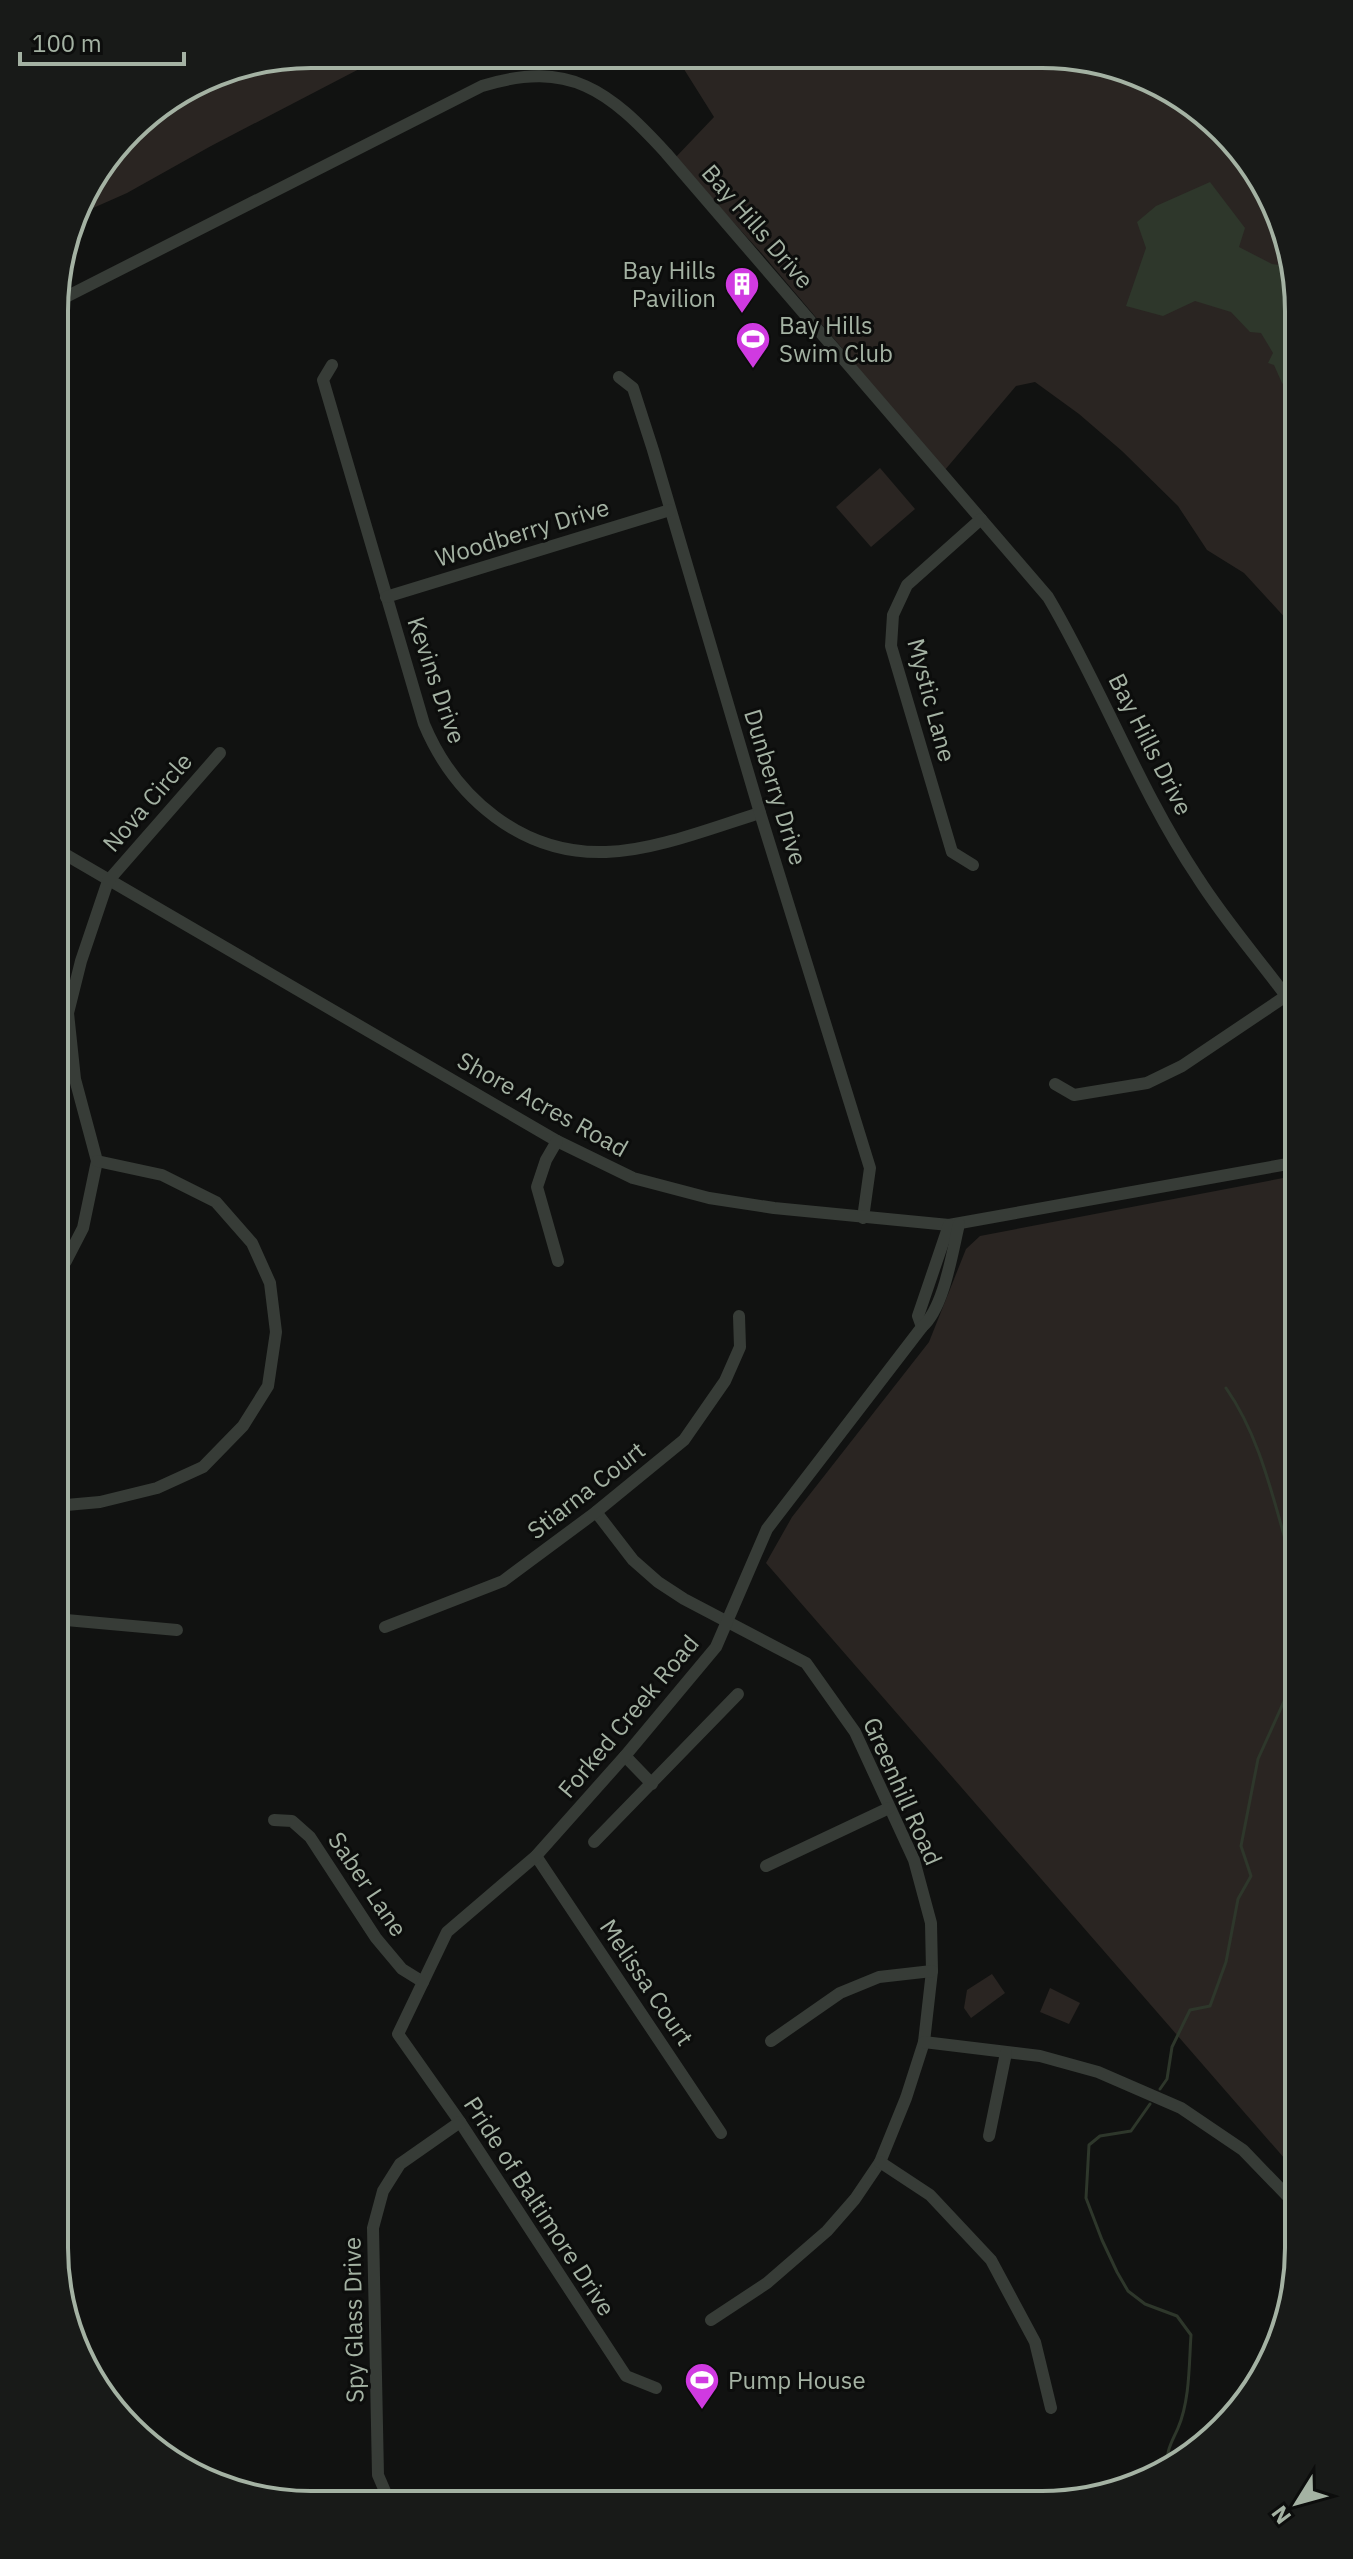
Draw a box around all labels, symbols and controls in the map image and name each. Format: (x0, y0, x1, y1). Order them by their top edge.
scale bar (20, 16, 184, 66)
text: 100 m (32, 27, 102, 59)
street label: Bay Hills Drive (695, 157, 821, 295)
place label: Bay Hills Pavilion (622, 254, 716, 314)
building icon: Bay Hills Pavilion (723, 265, 761, 315)
place label: Bay Hills Swim Club (779, 309, 893, 369)
sports icon: Bay Hills Swim Club (734, 320, 772, 370)
street label: Woodberry Drive (431, 490, 613, 574)
street label: Kevins Drive (400, 612, 474, 748)
street label: Mystic Lane (900, 635, 964, 765)
street label: Bay Hills Drive (1102, 668, 1200, 820)
street label: Dunberry Drive (737, 705, 815, 869)
street label: Nova Circle (95, 746, 199, 858)
street label: Shore Acres Road (452, 1044, 634, 1164)
street label: Stiarna Court (520, 1434, 652, 1546)
street label: Forked Creek Road (550, 1628, 706, 1804)
street label: Greenhill Road (856, 1712, 950, 1870)
street label: Saber Lane (321, 1825, 415, 1943)
street label: Melissa Court (593, 1912, 701, 2052)
street label: Pride of Baltimore Drive (457, 2090, 623, 2322)
street label: Spy Glass Drive (336, 2237, 370, 2403)
sports icon: Pump House (683, 2361, 721, 2411)
place label: Pump House (728, 2364, 866, 2396)
north arrow (1257, 2463, 1337, 2543)
text: N (1264, 2500, 1297, 2530)

